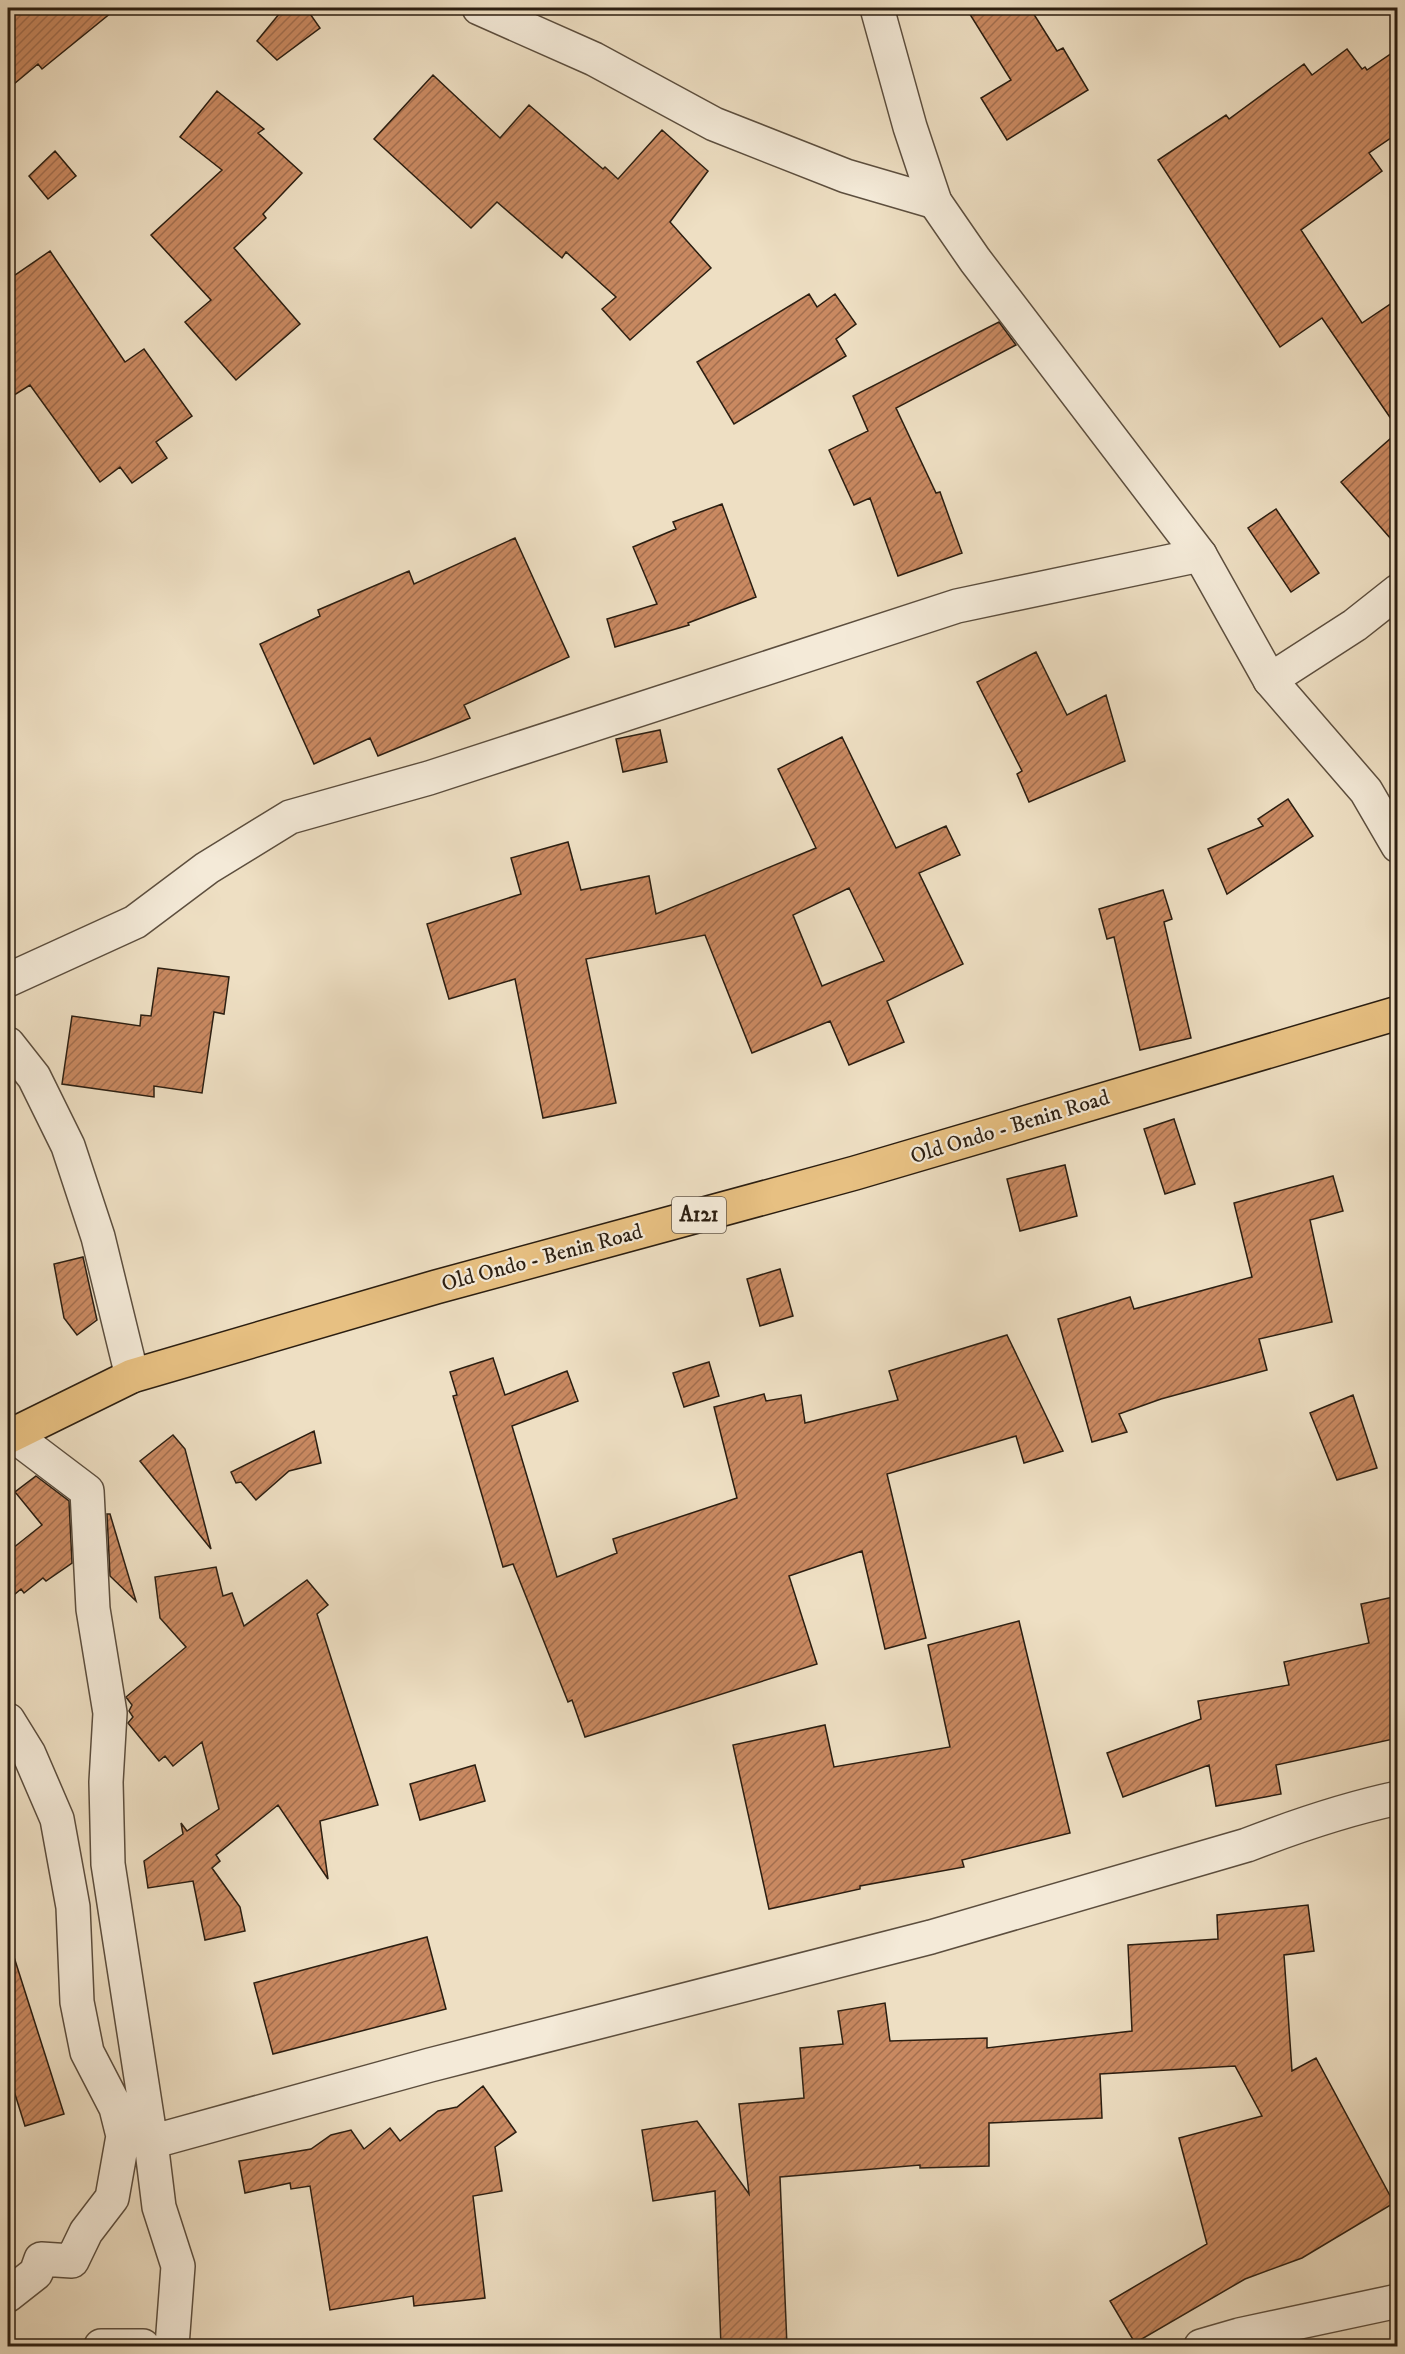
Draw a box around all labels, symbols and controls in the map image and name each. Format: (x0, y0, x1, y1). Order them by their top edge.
street label: Old Ondo - Benin Road (907, 1084, 1113, 1170)
road number: A121 (672, 1197, 726, 1233)
street label: Old Ondo - Benin Road (439, 1218, 645, 1298)

